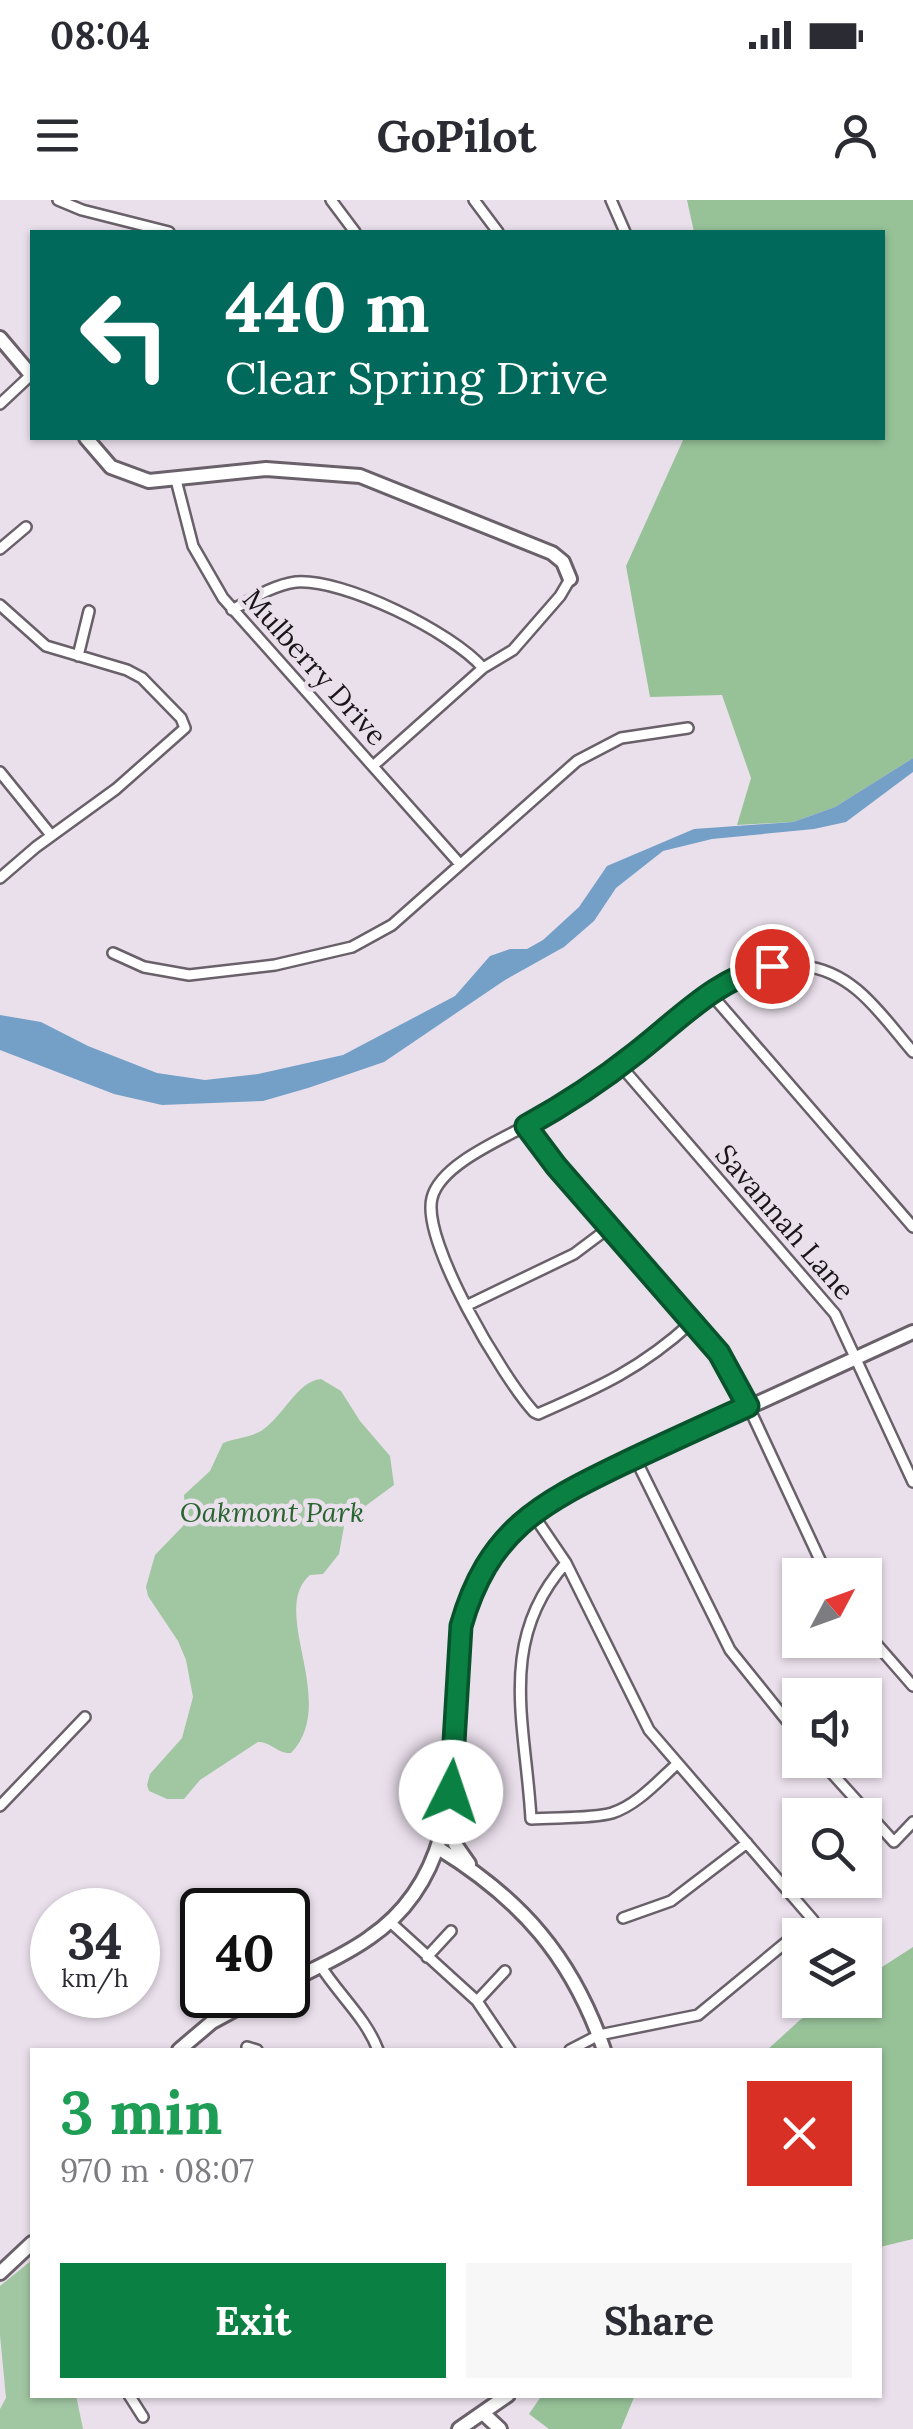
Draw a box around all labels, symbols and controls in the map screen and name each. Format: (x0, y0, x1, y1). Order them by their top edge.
text: 08:04 (50, 11, 150, 59)
text: GoPilot (377, 107, 536, 164)
icon: menu (30, 108, 85, 163)
icon: person (828, 108, 883, 163)
text: 440 m (225, 262, 430, 351)
icon: left (60, 270, 190, 400)
text: Clear Spring Drive (225, 349, 608, 406)
street label: Mulberry Drive (235, 581, 395, 753)
pin (730, 924, 815, 1009)
icon: arrive (745, 939, 800, 994)
street label: Savannah Lane (708, 1137, 862, 1307)
park label: Oakmont Park (180, 1494, 364, 1530)
north arrow (782, 1558, 882, 1658)
map controls (782, 1558, 882, 2018)
button: sound (782, 1678, 882, 1778)
position arrow (399, 1740, 503, 1844)
button: search (782, 1798, 882, 1898)
speed limit sign: 40 (180, 1888, 310, 2018)
text: 34 (67, 1909, 123, 1973)
button: layers (782, 1918, 882, 2018)
text: km/h (61, 1962, 129, 1994)
text: 3 min (60, 2074, 222, 2150)
button: close (747, 2081, 852, 2186)
text: 970 m · 08:07 (60, 2150, 254, 2191)
button: Exit (60, 2263, 446, 2378)
button: Share (466, 2263, 852, 2378)

